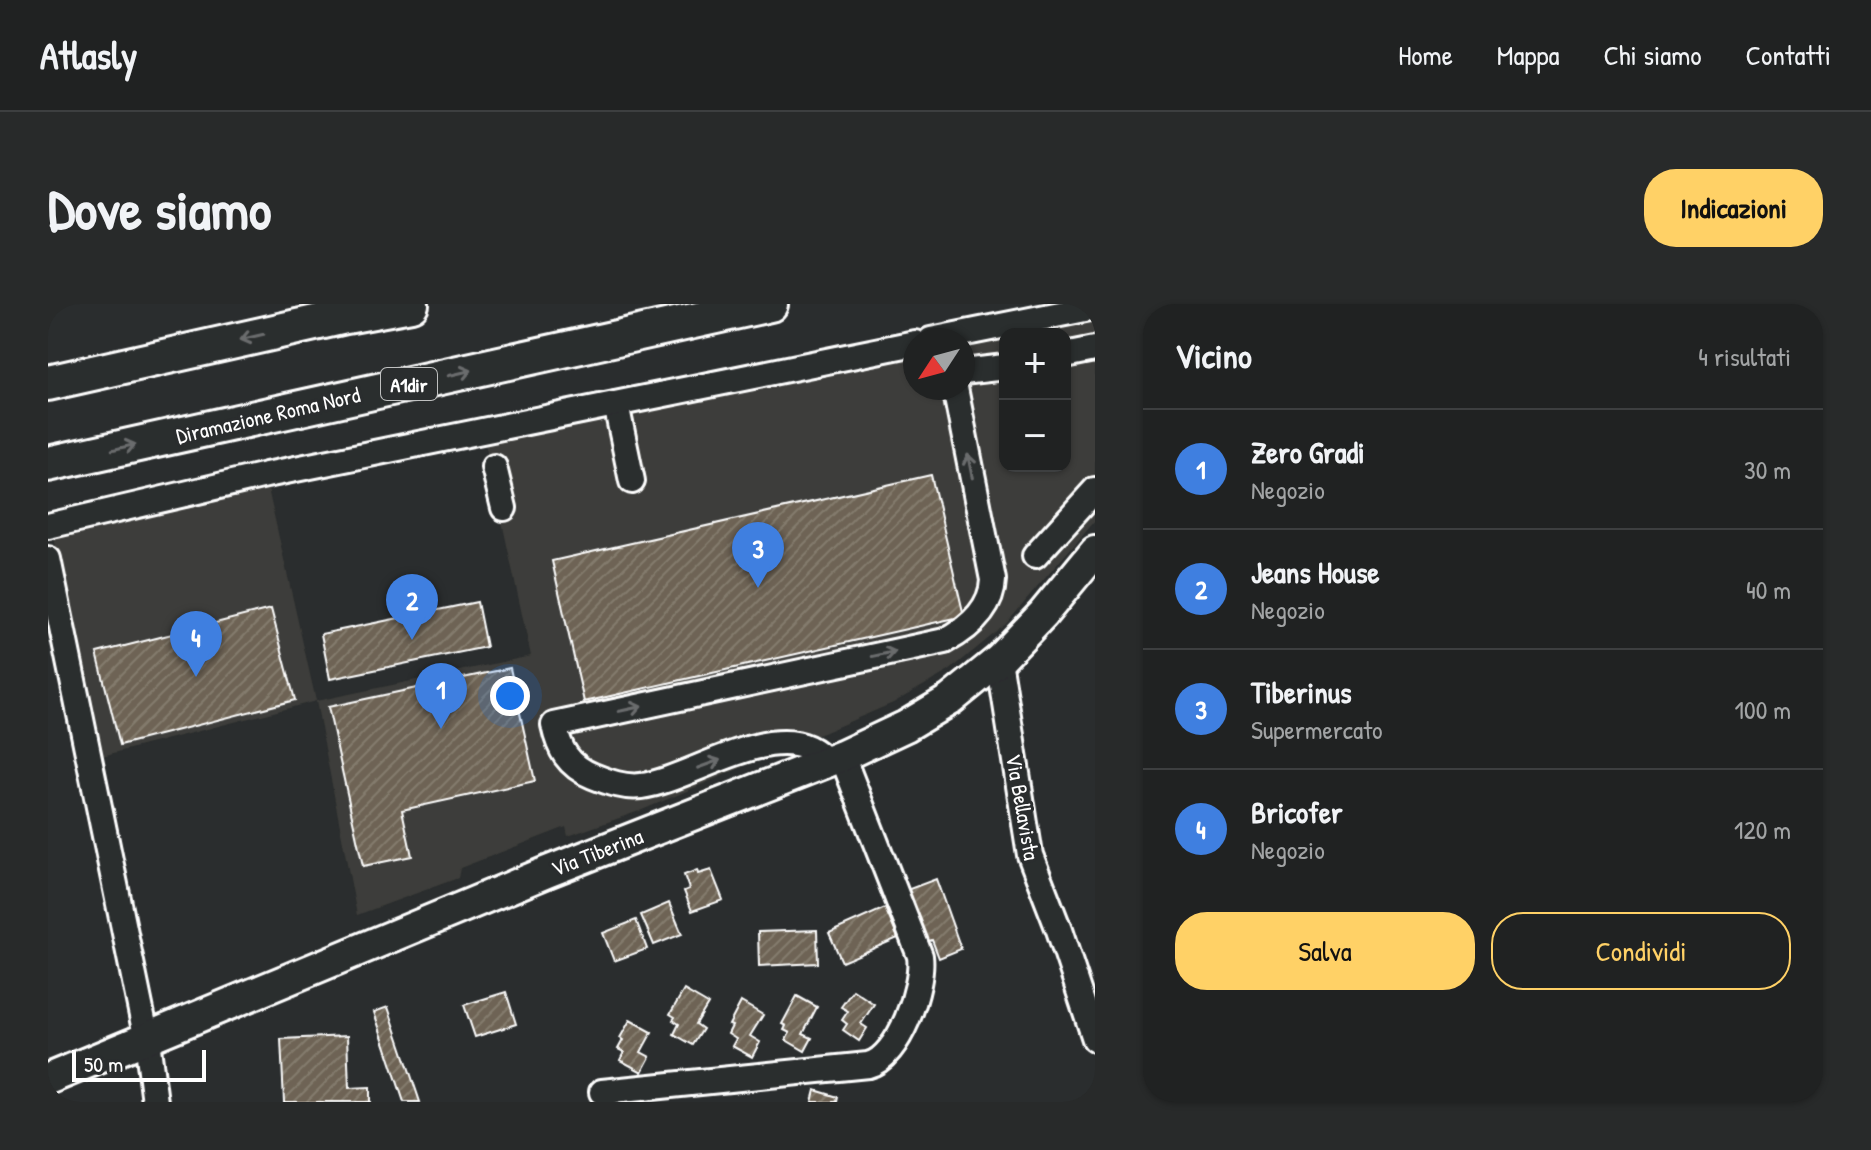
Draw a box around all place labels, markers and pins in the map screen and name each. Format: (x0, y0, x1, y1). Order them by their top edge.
pin: 3 (732, 522, 784, 588)
pin: 2 (386, 574, 438, 640)
pin: 4 (170, 611, 222, 677)
pin: 1 (415, 663, 467, 729)

